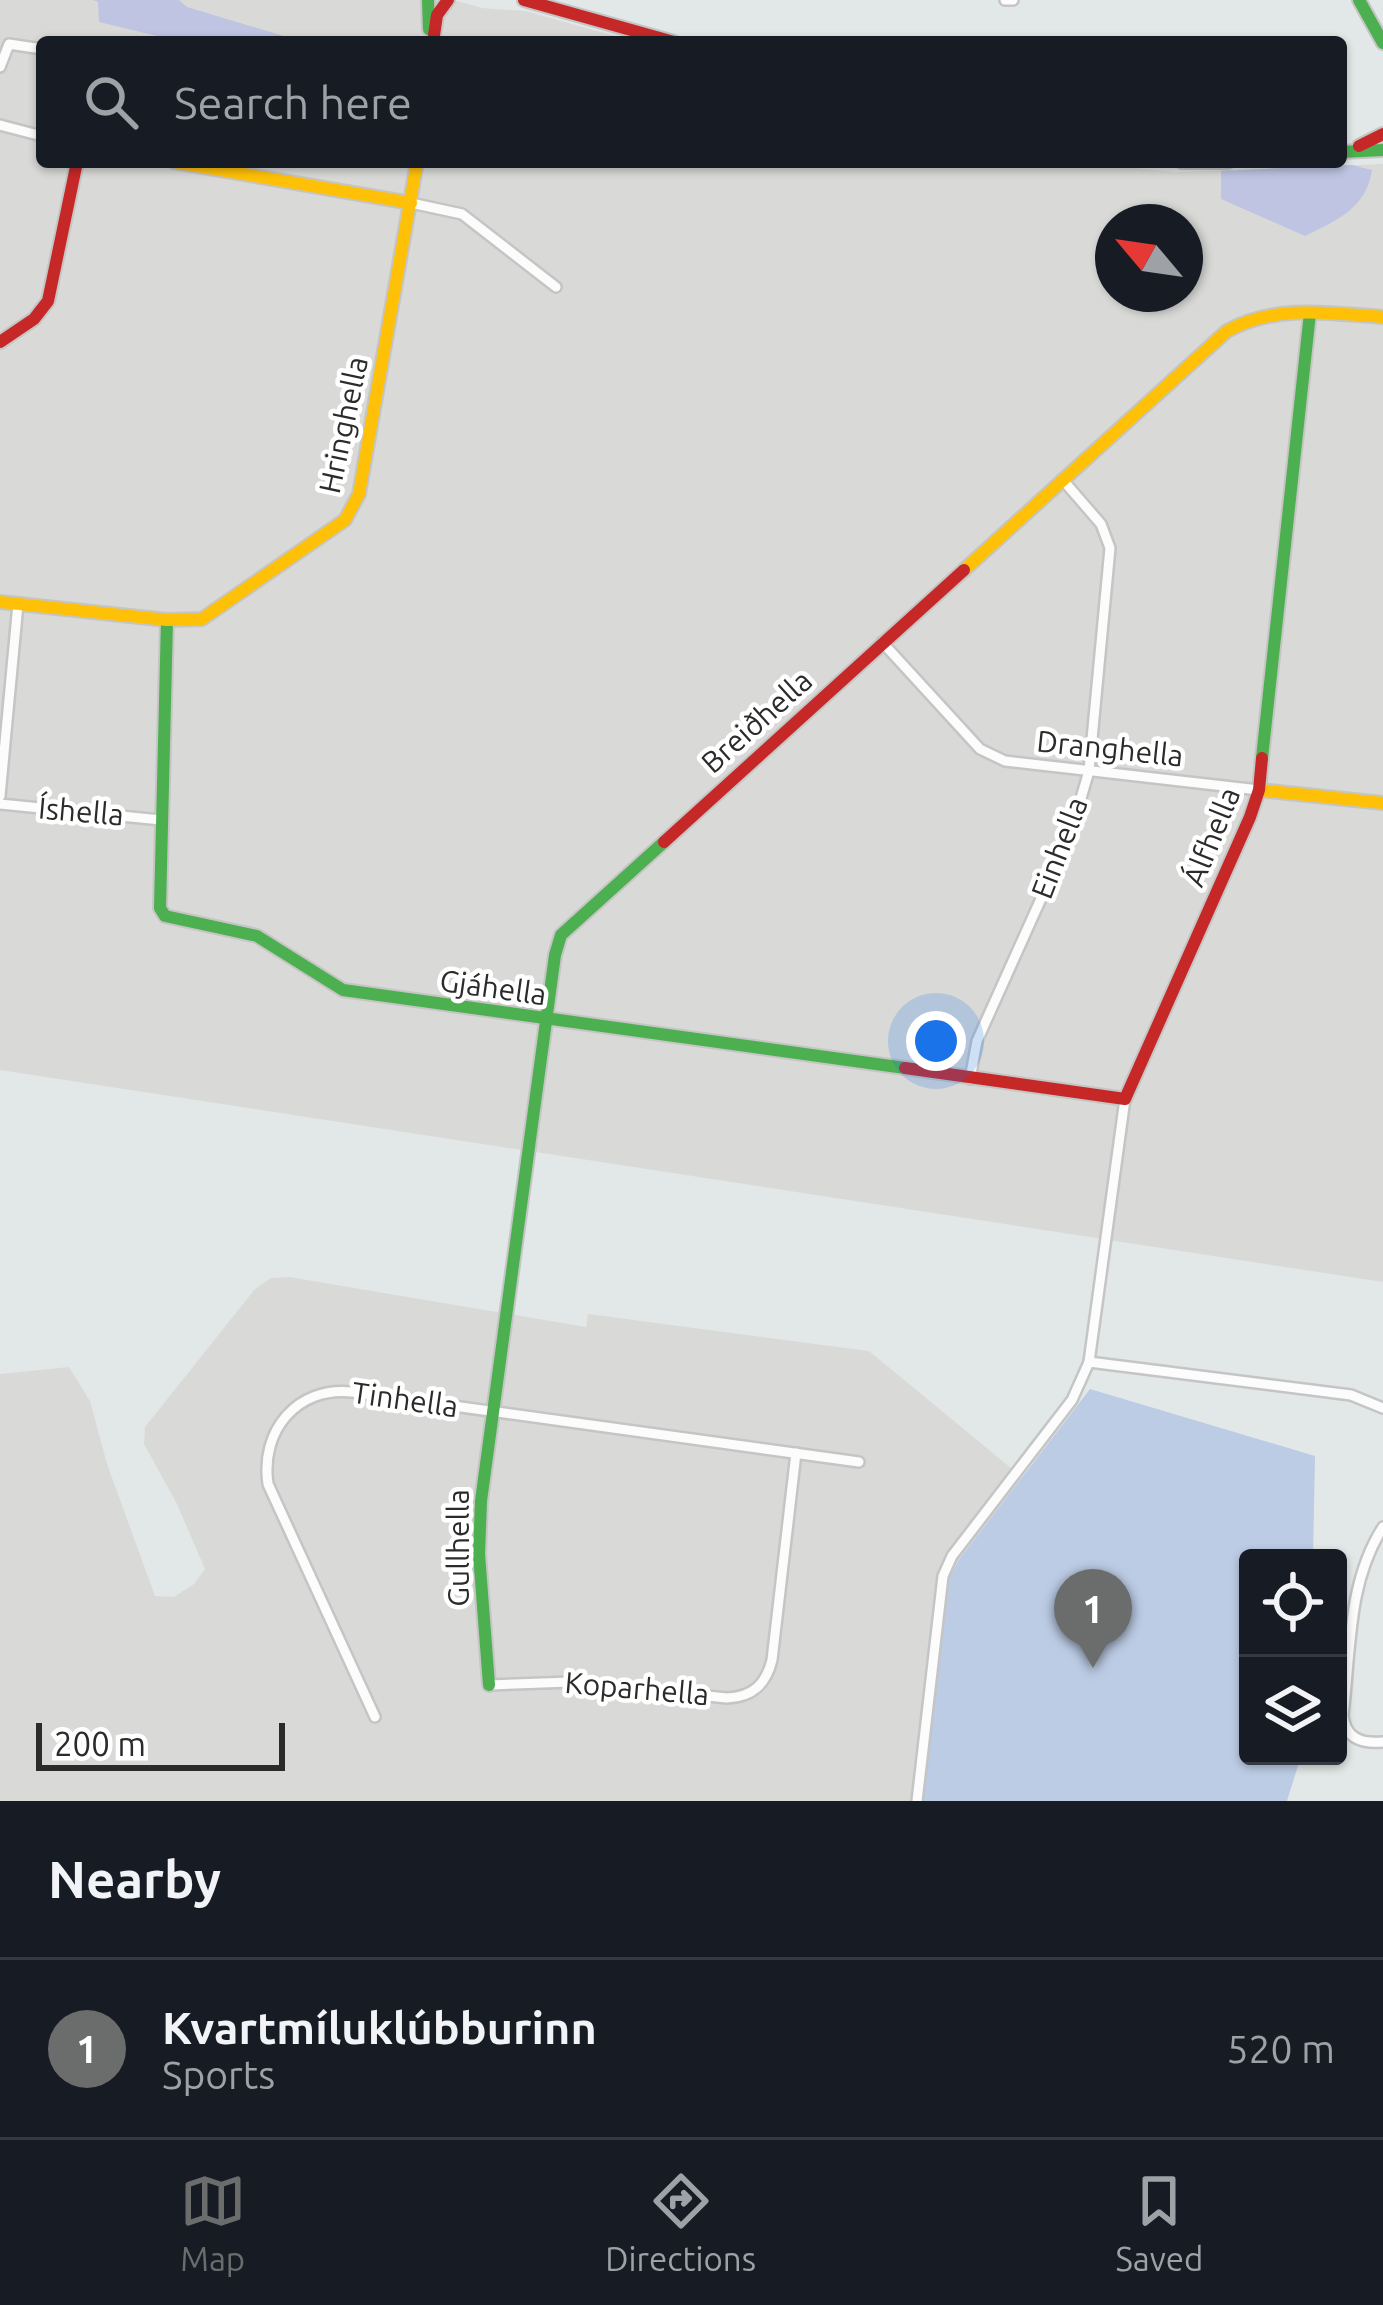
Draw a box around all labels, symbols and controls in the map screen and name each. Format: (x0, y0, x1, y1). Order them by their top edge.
search box (36, 36, 1347, 168)
icon: search (78, 69, 144, 135)
text: Search here (174, 77, 412, 128)
north arrow (1095, 204, 1203, 312)
street label: Hringhella (312, 353, 374, 496)
street label: Breiðhella (694, 663, 818, 780)
street label: Dranghella (1035, 723, 1185, 773)
street label: Álfhella (1175, 782, 1246, 891)
street label: Íshella (37, 789, 125, 832)
street label: Einhella (1024, 792, 1094, 903)
street label: Gjáhella (438, 963, 549, 1011)
your location (906, 1011, 966, 1071)
street label: Tinhella (350, 1375, 460, 1423)
street label: Gullhella (441, 1489, 475, 1607)
map controls (1239, 1549, 1347, 1765)
button: locate (1239, 1549, 1347, 1657)
pin: 1 (1054, 1569, 1132, 1668)
button: layers (1239, 1657, 1347, 1765)
street label: Koparhella (564, 1665, 711, 1711)
scale bar (36, 1717, 285, 1770)
text: 200 m (54, 1725, 146, 1762)
text: Nearby (48, 1850, 221, 1908)
text: Kvartmíluklúbburinn (162, 2002, 597, 2053)
text: 1 (76, 2027, 98, 2070)
text: 520 m (1226, 2027, 1335, 2070)
text: Sports (162, 2053, 275, 2096)
tab: Map (180, 2168, 246, 2277)
tab: Directions (605, 2168, 756, 2277)
tab: Saved (1115, 2168, 1203, 2277)

